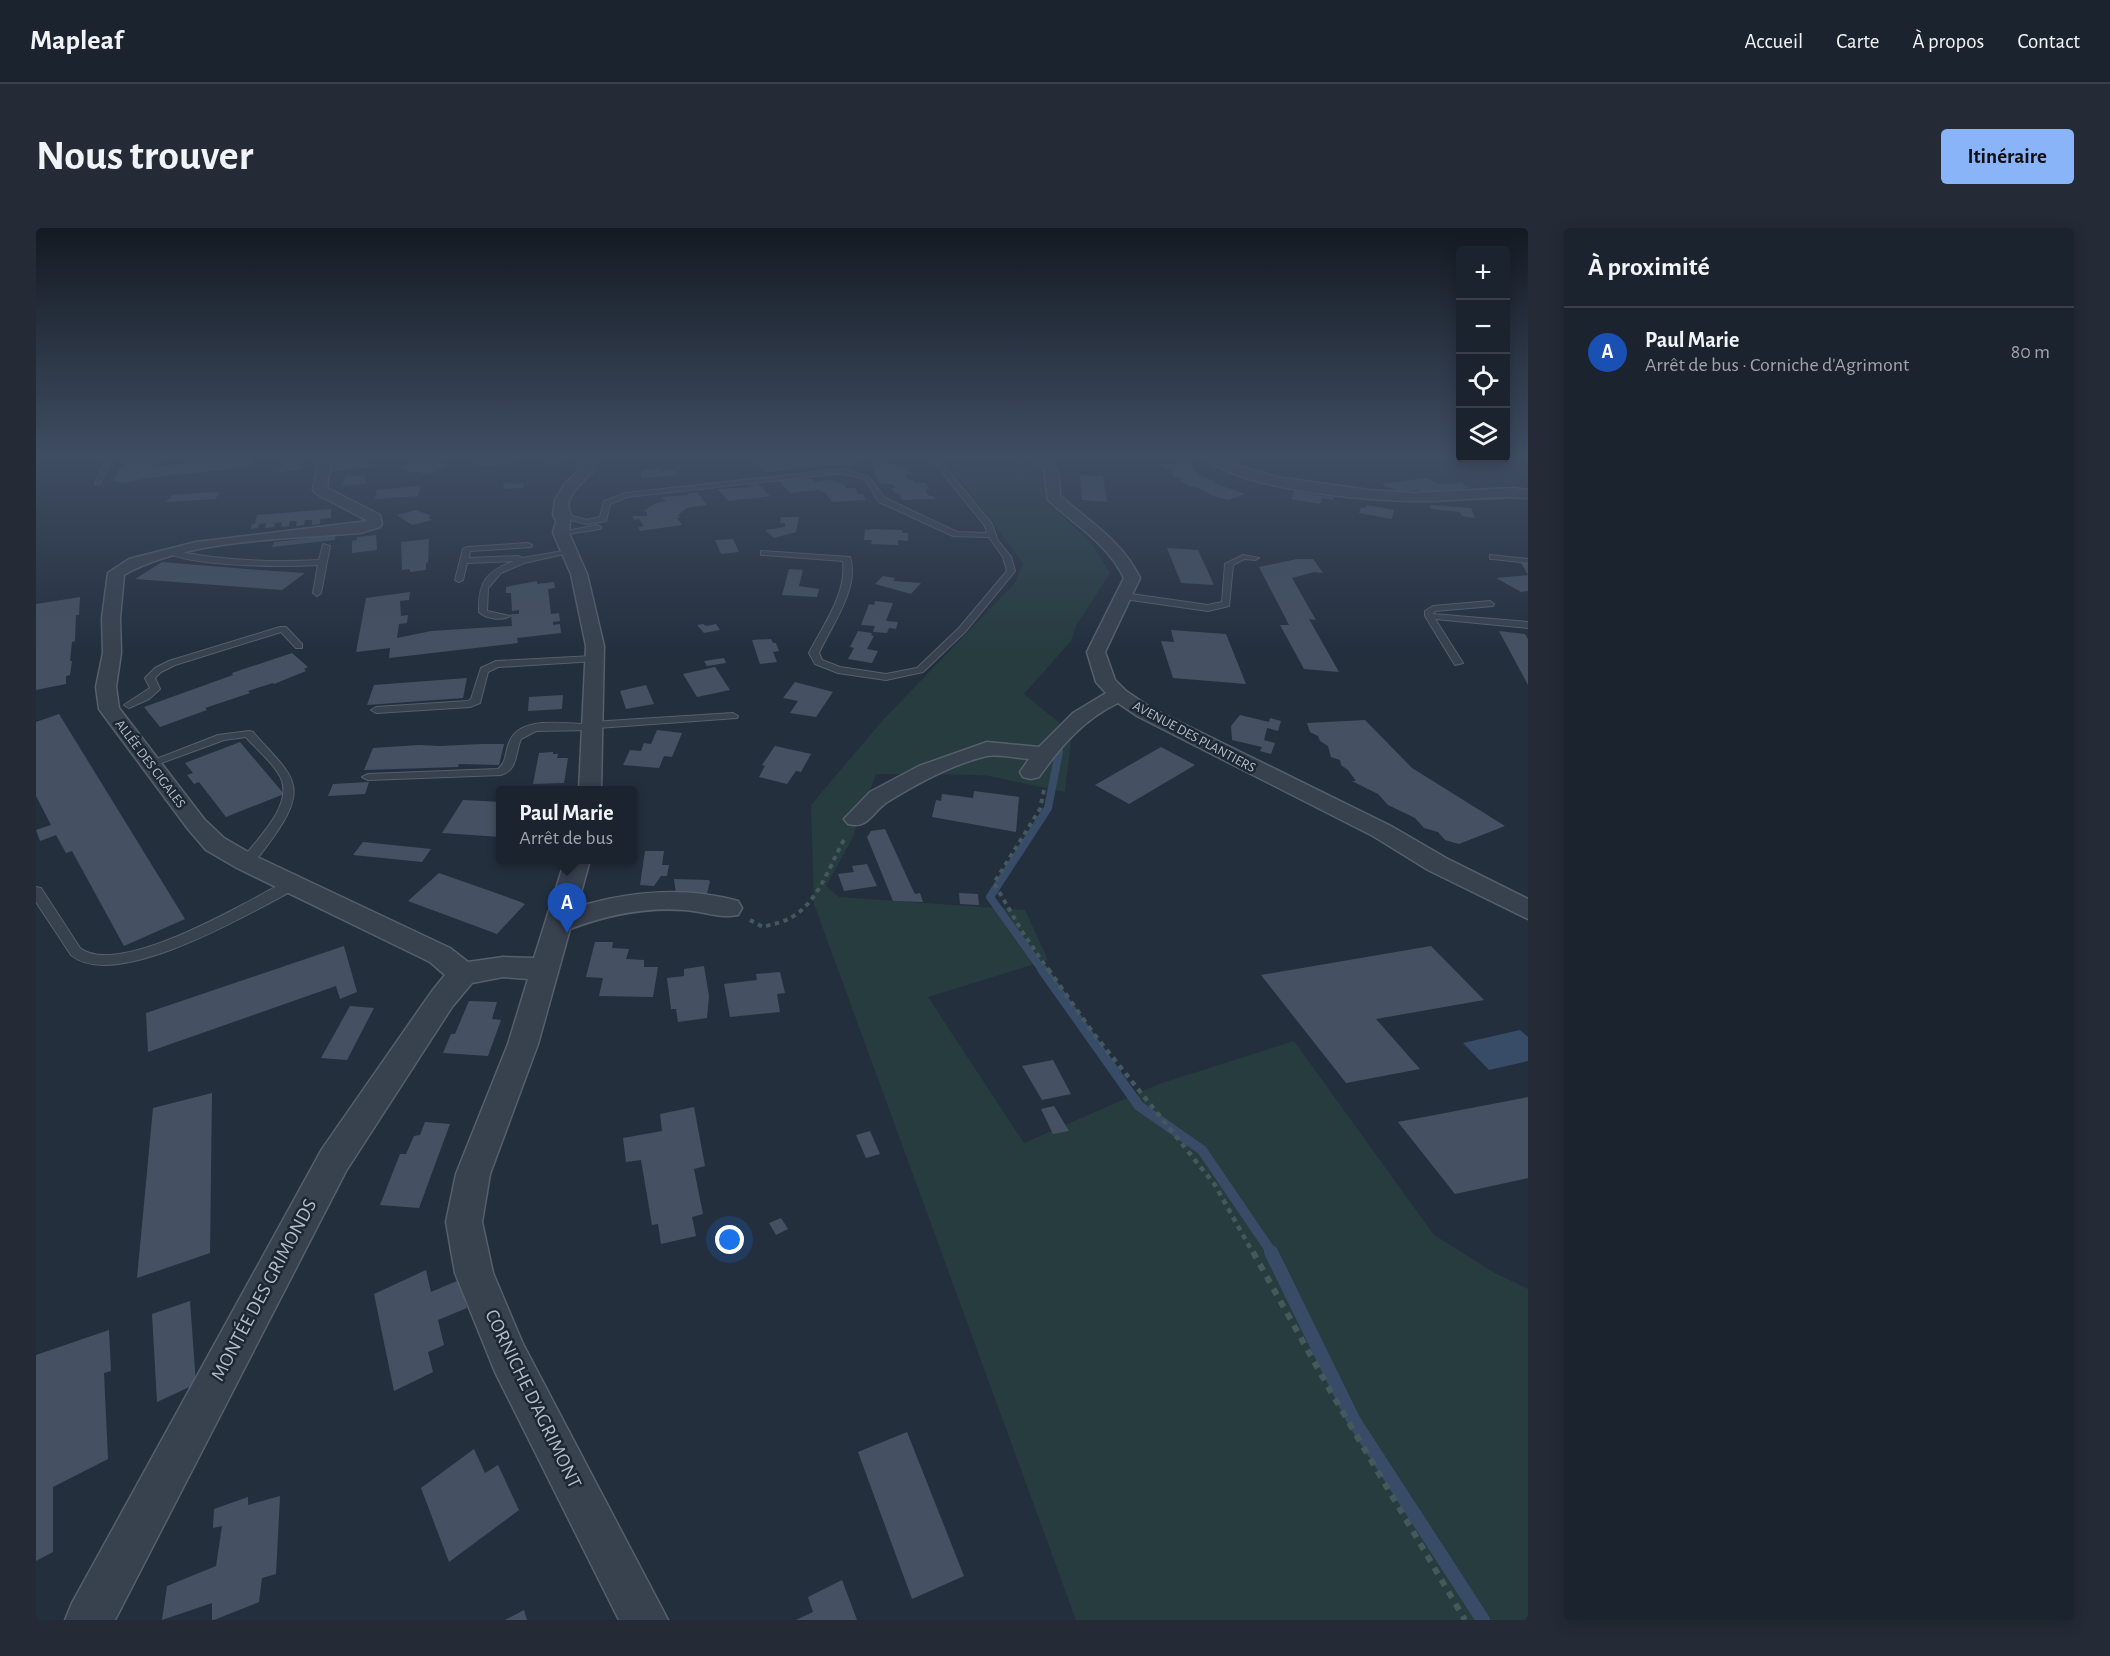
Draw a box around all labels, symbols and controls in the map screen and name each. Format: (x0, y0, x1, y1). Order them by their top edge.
text: Mapleaf (30, 27, 123, 55)
text: Accueil (1745, 31, 1803, 52)
text: Carte (1836, 31, 1879, 52)
text: À propos (1912, 31, 1984, 52)
text: Contact (2017, 31, 2080, 52)
button: Itinéraire (1941, 129, 2074, 184)
text: Nous trouver (36, 135, 253, 177)
map controls (1456, 246, 1510, 462)
button: + (1456, 246, 1510, 300)
text: À proximité (1588, 254, 1710, 280)
button: − (1456, 300, 1510, 354)
text: Paul Marie (1645, 329, 1739, 351)
text: A (1602, 342, 1614, 362)
text: 80 m (2011, 342, 2050, 362)
button: locate (1456, 354, 1510, 408)
text: Arrêt de bus · Corniche d'Agrimont (1645, 355, 1909, 375)
button: layers (1456, 408, 1510, 462)
street label: AVENUE DES PLANTIERS (1130, 699, 1258, 775)
street label: ALLÉE DES CIGALES (112, 715, 190, 811)
popup (496, 786, 637, 864)
text: Paul Marie (519, 802, 614, 824)
text: Arrêt de bus (519, 828, 613, 848)
pin: A (548, 884, 586, 933)
street label: MONTÉE DES GRIMONDS (207, 1195, 320, 1384)
your location (715, 1225, 744, 1254)
street label: CORNICHE D'AGRIMONT (481, 1307, 585, 1492)

